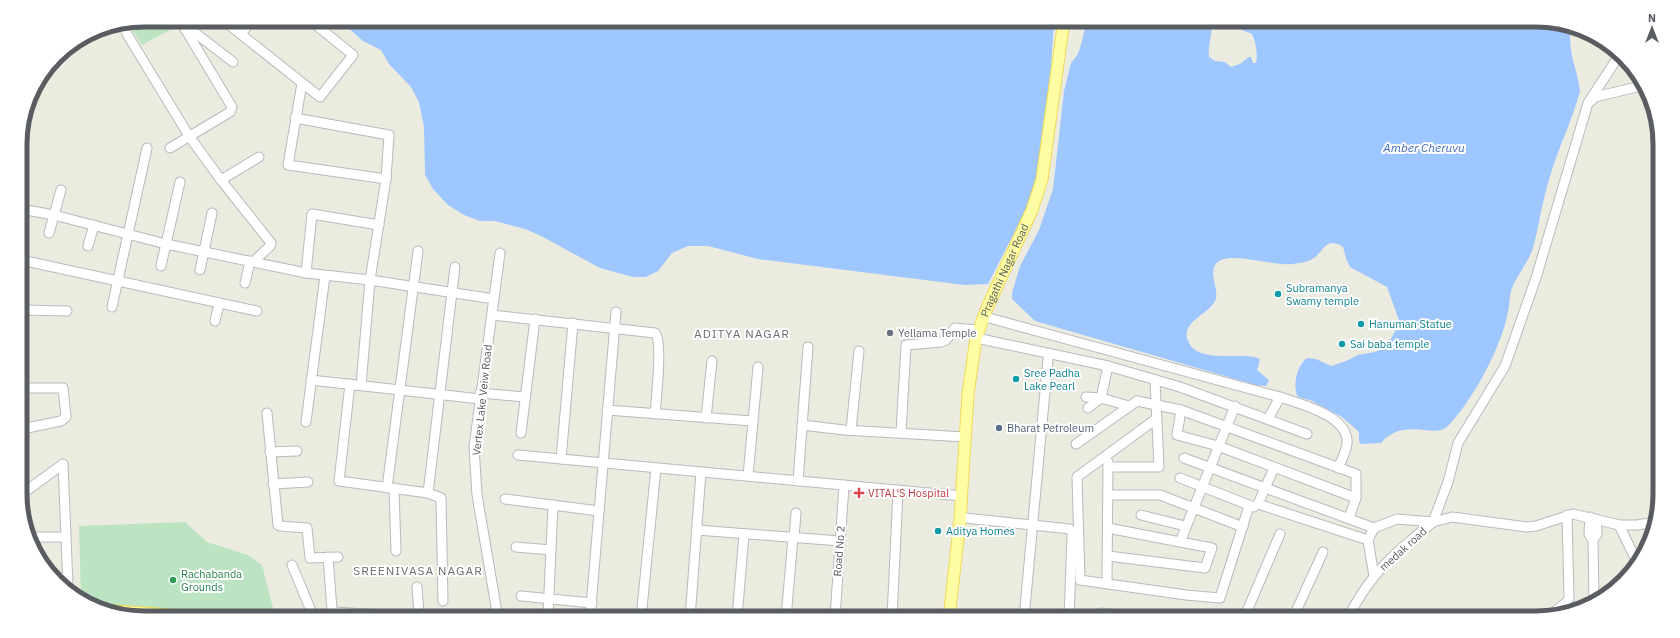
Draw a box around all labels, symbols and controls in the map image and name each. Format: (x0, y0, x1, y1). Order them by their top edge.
north arrow (1632, 8, 1672, 48)
text: N (1648, 11, 1656, 25)
water label: Amber Cheruvu (1382, 140, 1465, 155)
street label: Pragathi Nagar Road (977, 221, 1032, 319)
place label: Subramanya Swamy temple (1286, 281, 1359, 308)
marker: Subramanya Swamy temple (1273, 289, 1283, 299)
place label: Hanuman Statue (1369, 317, 1452, 331)
marker: Hanuman Statue (1356, 319, 1366, 329)
district label: ADITYA NAGAR (694, 326, 790, 341)
place label: Yellama Temple (898, 326, 977, 340)
marker: Yellama Temple (885, 328, 895, 338)
place label: Sai baba temple (1350, 337, 1430, 351)
marker: Sai baba temple (1337, 339, 1347, 349)
street label: Vertex Lake Veiw Road (469, 344, 495, 456)
place label: Sree Padha Lake Pearl (1024, 366, 1080, 393)
marker: Sree Padha Lake Pearl (1011, 374, 1021, 384)
place label: Bharat Petroleum (1007, 421, 1094, 435)
marker: Bharat Petroleum (994, 423, 1004, 433)
place label: VITAL'S Hospital (868, 486, 949, 500)
marker: VITAL'S Hospital (853, 487, 865, 499)
place label: Aditya Homes (946, 524, 1015, 538)
street label: medak road (1377, 524, 1429, 574)
street label: Road No 2 (830, 525, 848, 577)
marker: Aditya Homes (933, 526, 943, 536)
district label: SREENIVASA NAGAR (353, 563, 483, 578)
place label: Rachabanda Grounds (181, 567, 242, 594)
marker: Rachabanda Grounds (168, 575, 178, 585)

